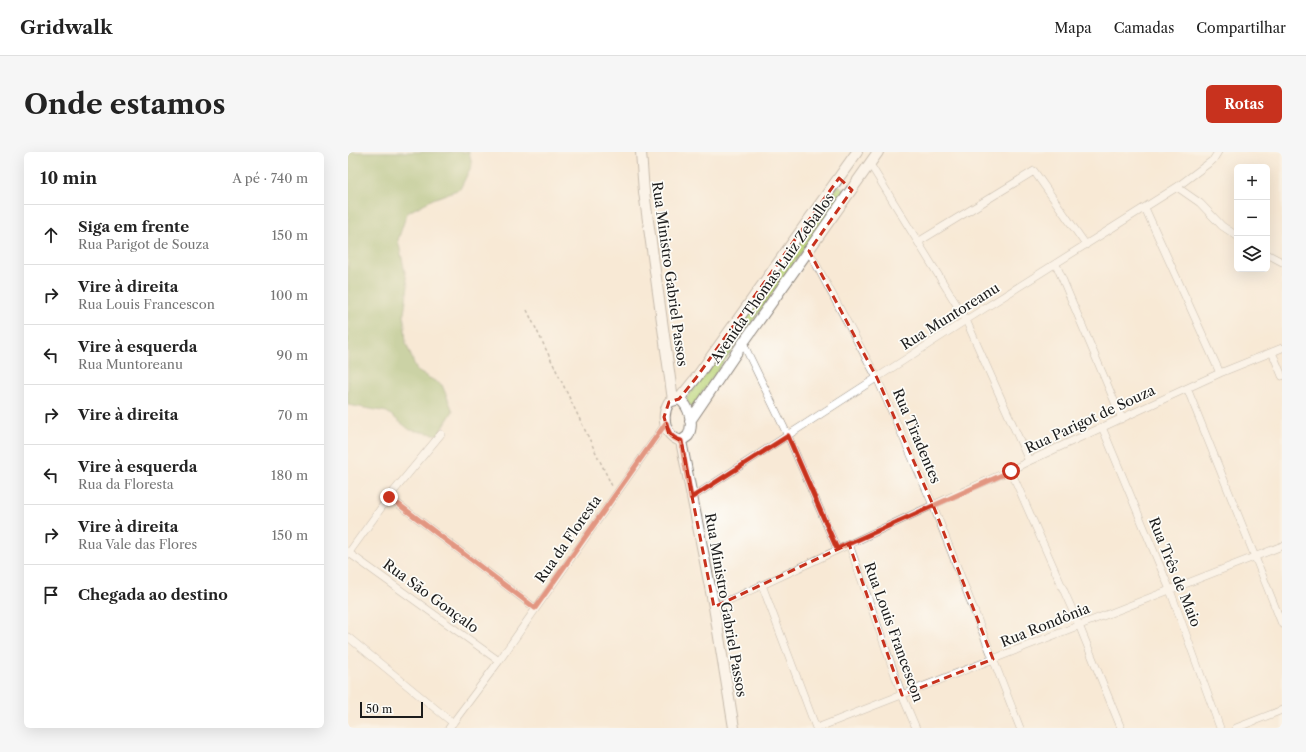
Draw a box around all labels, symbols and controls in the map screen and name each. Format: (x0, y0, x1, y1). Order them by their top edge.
text: Gridwalk (20, 16, 113, 39)
text: Mapa (1054, 19, 1092, 37)
text: Camadas (1114, 19, 1174, 37)
text: Compartilhar (1196, 19, 1286, 37)
button: Rotas (1206, 85, 1282, 123)
text: Onde estamos (24, 87, 225, 121)
map controls (1234, 164, 1270, 272)
button: + (1234, 164, 1270, 200)
text: 10 min (40, 168, 97, 188)
text: A pé · 740 m (232, 170, 308, 186)
street label: Rua Ministro Gabriel Passos (648, 180, 692, 368)
street label: Avenida Thomas Luiz Zeballos (706, 189, 838, 367)
button: − (1234, 200, 1270, 236)
text: Siga em frente (78, 217, 189, 236)
icon: ahead (40, 224, 62, 246)
text: 150 m (272, 227, 308, 243)
text: Rua Parigot de Souza (78, 236, 209, 252)
button: layers (1234, 236, 1270, 272)
text: Vire à direita (78, 277, 178, 296)
street label: Rua Muntoreanu (897, 278, 1003, 354)
icon: right (40, 284, 62, 306)
text: 100 m (270, 287, 308, 303)
text: Rua Louis Francescon (78, 296, 215, 312)
text: Vire à esquerda (78, 337, 197, 356)
icon: left (40, 344, 62, 366)
text: 90 m (277, 347, 308, 363)
text: Rua Muntoreanu (78, 356, 183, 372)
street label: Rua Parigot de Souza (1022, 381, 1158, 457)
street label: Rua Tiradentes (889, 386, 945, 486)
icon: right (40, 404, 62, 426)
text: Vire à direita (78, 405, 178, 424)
text: 70 m (278, 407, 308, 423)
text: Vire à esquerda (78, 457, 197, 476)
route start (1002, 462, 1020, 480)
icon: left (40, 464, 62, 486)
text: 180 m (271, 467, 308, 483)
text: Rua da Floresta (78, 476, 174, 492)
route end (380, 488, 398, 506)
street label: Rua da Floresta (531, 491, 605, 586)
street label: Rua Ministro Gabriel Passos (701, 512, 751, 698)
street label: Rua Três de Maio (1145, 514, 1205, 630)
text: Vire à direita (78, 517, 178, 536)
icon: right (40, 524, 62, 546)
text: 150 m (272, 527, 308, 543)
text: Rua Vale das Flores (78, 536, 197, 552)
street label: Rua São Gonçalo (380, 555, 482, 637)
street label: Rua Louis Francescon (860, 560, 928, 705)
icon: arrive (40, 584, 62, 606)
text: Chegada ao destino (78, 585, 228, 604)
street label: Rua Rondônia (998, 599, 1093, 651)
scale bar (360, 700, 423, 719)
text: 50 m (366, 702, 392, 716)

